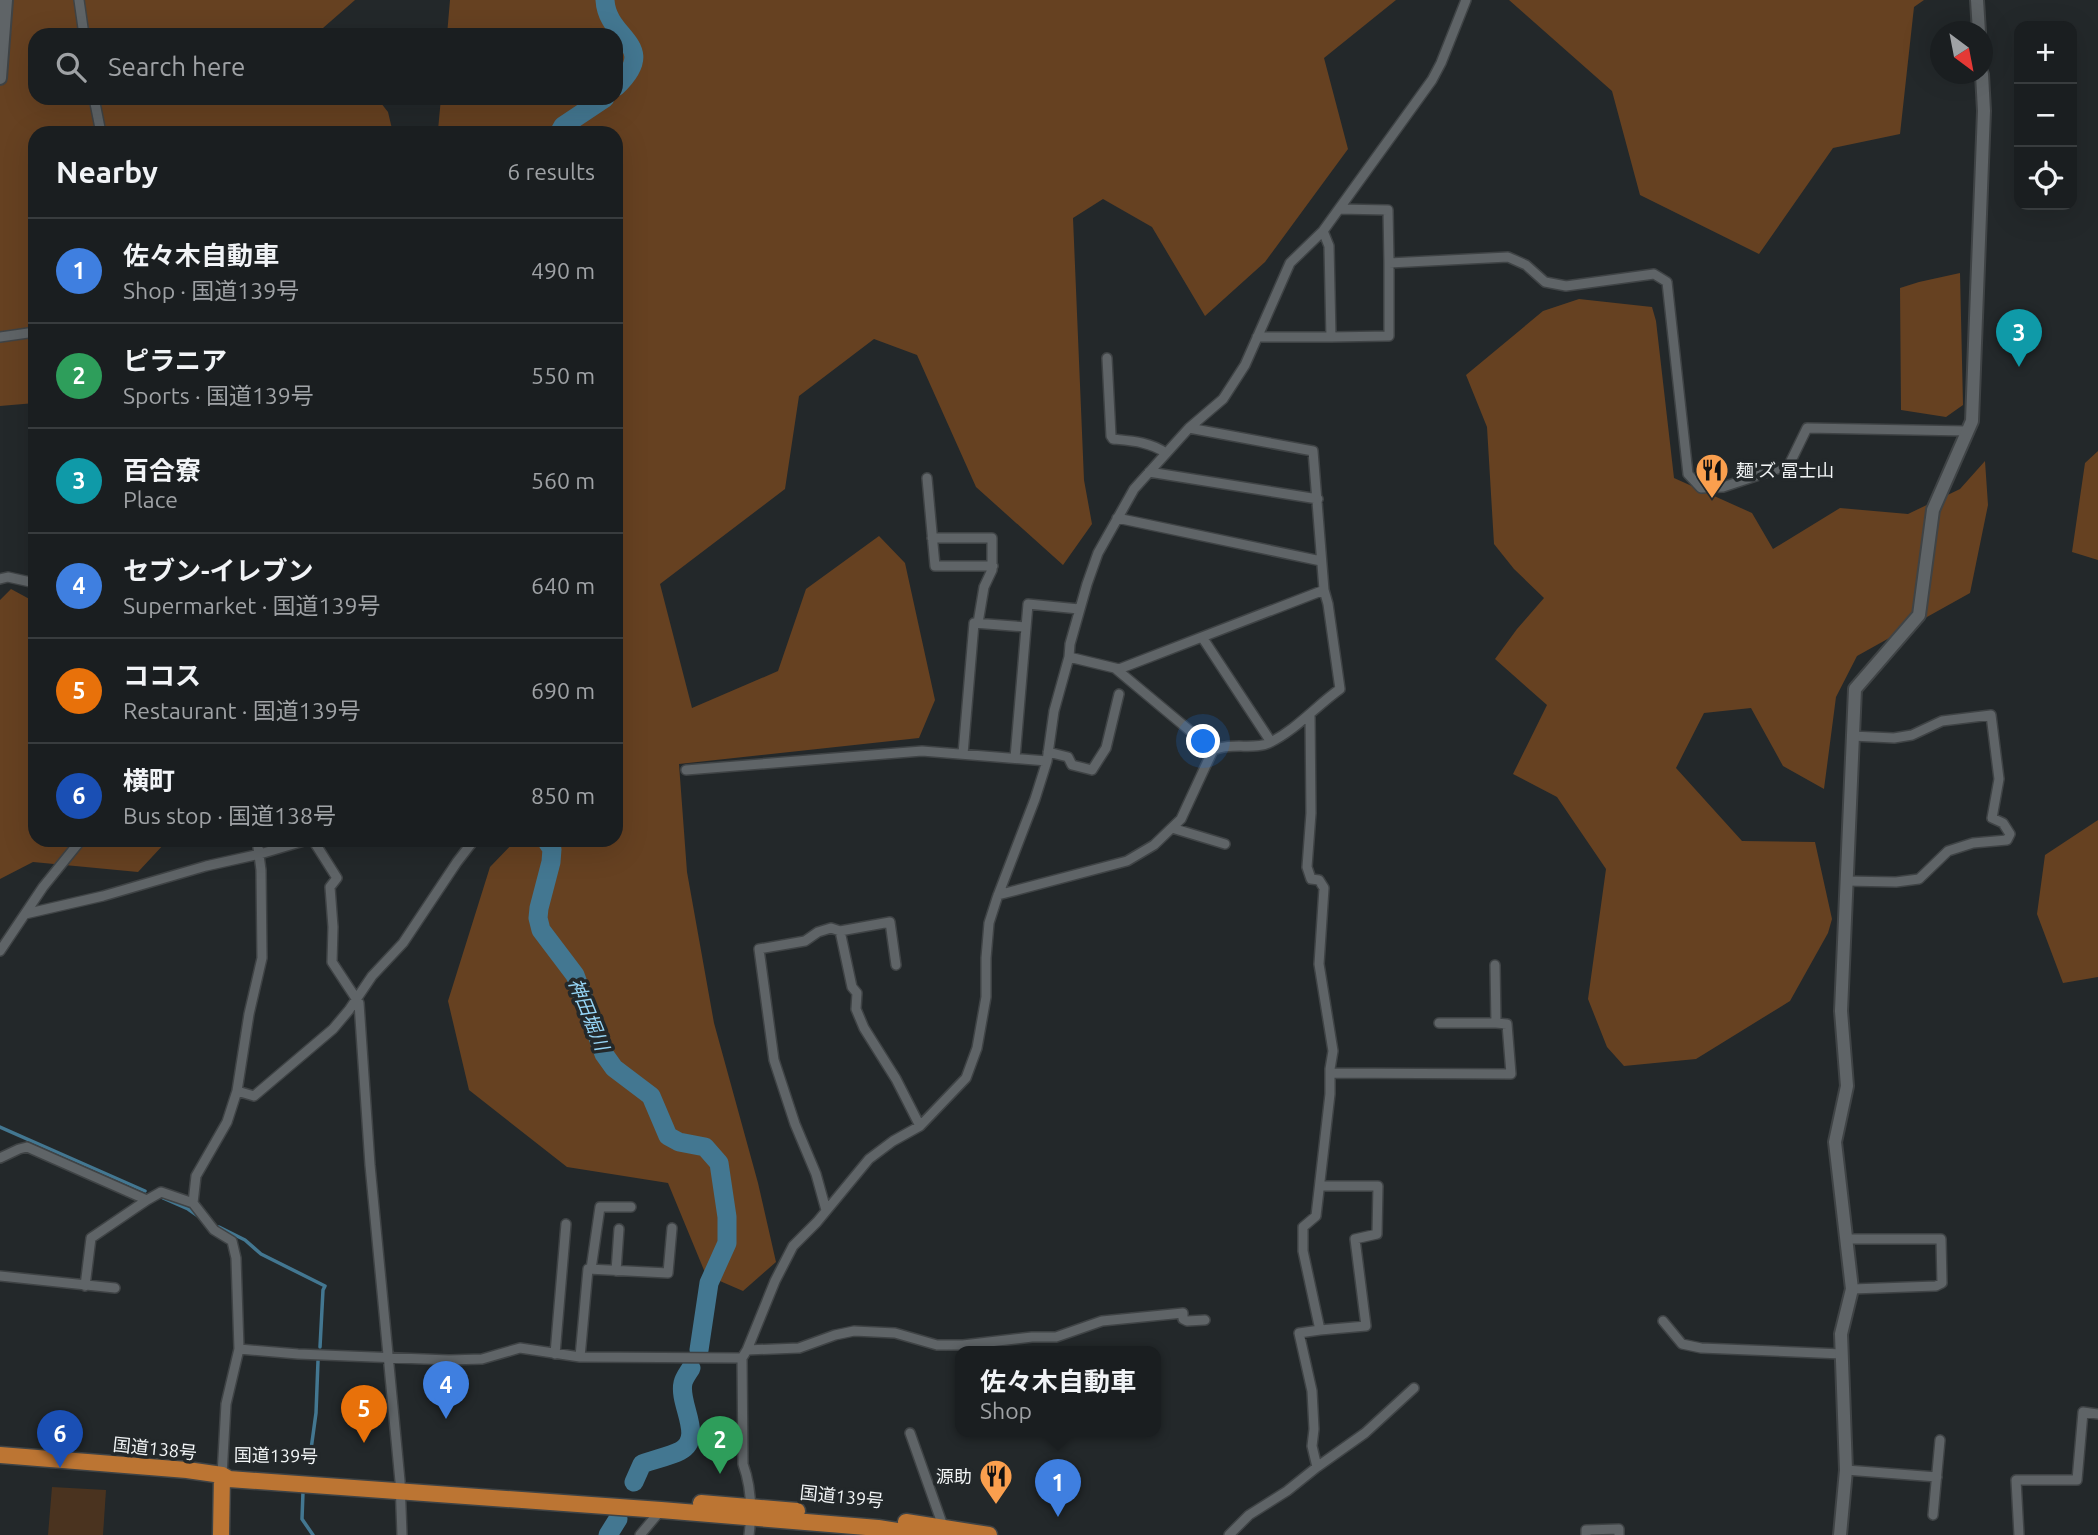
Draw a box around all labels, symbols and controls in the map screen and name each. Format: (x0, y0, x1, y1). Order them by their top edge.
north arrow (1930, 21, 1993, 84)
map controls (2014, 21, 2077, 210)
button: + (2014, 21, 2077, 84)
search box (28, 28, 623, 105)
icon: search (52, 48, 90, 86)
text: Search here (108, 52, 245, 81)
button: − (2014, 84, 2077, 147)
button: locate (2014, 147, 2077, 210)
text: Nearby (56, 155, 158, 189)
text: 6 results (507, 159, 595, 184)
text: 佐々木自動車 (123, 241, 279, 270)
text: 1 (73, 258, 85, 283)
text: 490 m (531, 258, 595, 283)
text: Shop · 国道139号 (123, 278, 299, 303)
pin: 3 (1996, 309, 2042, 367)
text: ピラニア (123, 346, 227, 375)
text: 2 (73, 363, 85, 388)
text: 550 m (531, 363, 595, 388)
text: Sports · 国道139号 (123, 383, 314, 408)
restaurant icon: 麺'ズ 冨士山 (1693, 451, 1731, 500)
text: 百合寮 (123, 456, 201, 485)
place label: 麺'ズ 冨士山 (1736, 460, 1834, 480)
text: 3 (73, 468, 85, 493)
text: 560 m (531, 468, 595, 493)
text: Place (123, 487, 178, 512)
text: セブン-イレブン (123, 556, 314, 585)
text: 4 (73, 573, 85, 598)
text: 640 m (531, 573, 595, 598)
text: Supermarket · 国道139号 (123, 593, 381, 618)
text: ココス (123, 661, 201, 690)
text: 5 (73, 678, 85, 703)
text: 690 m (531, 678, 595, 703)
text: Restaurant · 国道139号 (123, 698, 361, 723)
your location (1186, 724, 1220, 758)
text: 横町 (123, 766, 175, 795)
text: 6 (73, 783, 85, 808)
text: 850 m (531, 783, 595, 808)
text: Bus stop · 国道138号 (123, 803, 336, 828)
water label: 神田堀川 (565, 975, 614, 1055)
popup (955, 1346, 1161, 1437)
pin: 4 (423, 1361, 469, 1419)
text: 佐々木自動車 (980, 1367, 1136, 1396)
pin: 5 (341, 1385, 387, 1443)
text: Shop (980, 1398, 1032, 1423)
pin: 6 (37, 1410, 83, 1468)
pin: 2 (697, 1416, 743, 1474)
street label: 国道138号 (112, 1434, 198, 1462)
street label: 国道139号 (234, 1444, 318, 1466)
restaurant icon: 源助 (977, 1457, 1015, 1506)
pin: 1 (1035, 1459, 1081, 1517)
place label: 源助 (936, 1466, 972, 1486)
street label: 国道139号 (799, 1482, 885, 1510)

